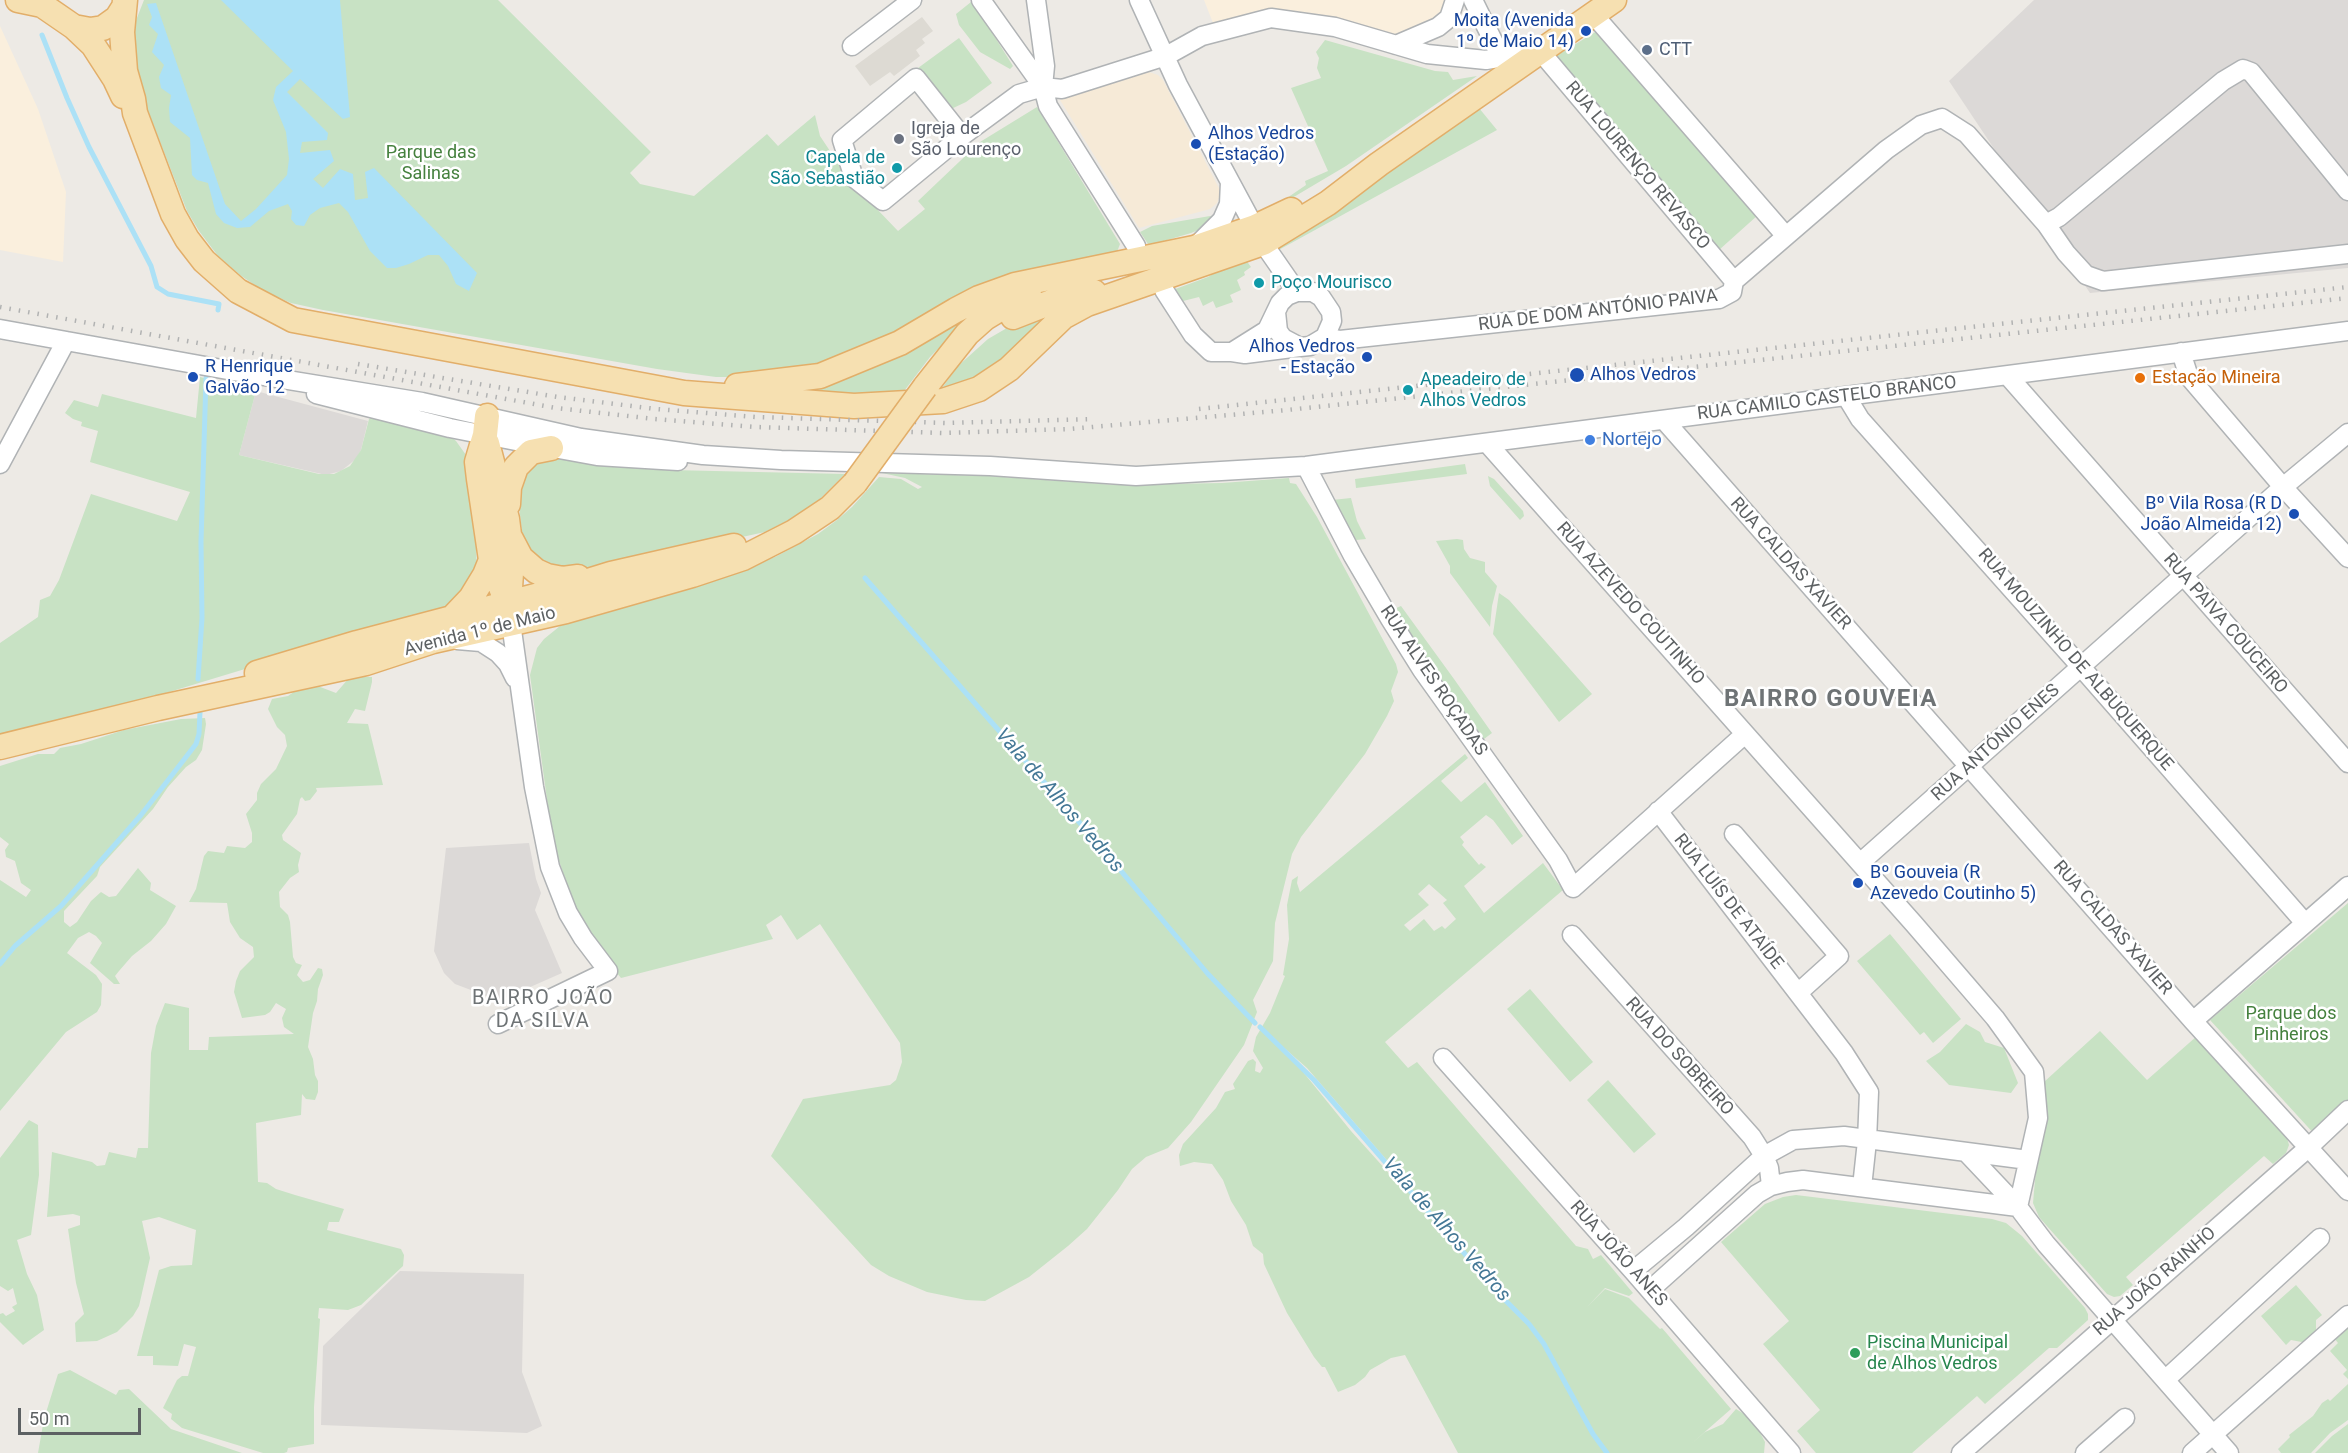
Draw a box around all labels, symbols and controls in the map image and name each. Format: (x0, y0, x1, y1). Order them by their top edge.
place label: Moita (Avenida 1º de Maio 14) (1454, 10, 1574, 52)
marker: Moita (Avenida 1º de Maio 14) (1579, 24, 1593, 38)
place label: CTT (1659, 39, 1692, 61)
marker: CTT (1640, 43, 1654, 57)
street label: RUA LOURENÇO REVASCO (1560, 77, 1714, 255)
place label: Igreja de São Lourenço (911, 118, 1021, 160)
place label: Alhos Vedros (Estação) (1208, 123, 1314, 166)
marker: Igreja de São Lourenço (892, 132, 906, 146)
marker: Alhos Vedros (Estação) (1189, 137, 1203, 151)
park label: Parque das Salinas (386, 142, 476, 184)
place label: Capela de São Sebastião (770, 147, 885, 190)
marker: Capela de São Sebastião (890, 161, 904, 175)
place label: Poço Mourisco (1271, 272, 1392, 294)
marker: Poço Mourisco (1252, 276, 1266, 290)
street label: RUA DE DOM ANTÓNIO PAIVA (1477, 286, 1719, 336)
place label: Alhos Vedros - Estação (1249, 336, 1355, 378)
marker: Alhos Vedros - Estação (1360, 350, 1374, 364)
place label: R Henrique Galvão 12 (205, 356, 293, 398)
place label: Alhos Vedros (1590, 364, 1696, 386)
marker: Alhos Vedros (1568, 366, 1586, 384)
place label: Estação Mineira (2152, 367, 2281, 389)
place label: Apeadeiro de Alhos Vedros (1420, 369, 1526, 412)
marker: R Henrique Galvão 12 (186, 370, 200, 384)
marker: Estação Mineira (2133, 371, 2147, 385)
street label: RUA CAMILO CASTELO BRANCO (1696, 372, 1958, 426)
marker: Apeadeiro de Alhos Vedros (1401, 383, 1415, 397)
place label: Nortejo (1602, 429, 1662, 451)
marker: Nortejo (1583, 433, 1597, 447)
street label: RUA CALDAS XAVIER (1725, 493, 1855, 635)
place label: Bº Vila Rosa (R D João Almeida 12) (2141, 493, 2282, 536)
marker: Bº Vila Rosa (R D João Almeida 12) (2287, 507, 2301, 521)
street label: RUA AZEVEDO COUTINHO (1551, 518, 1709, 690)
street label: RUA MOUZINHO DE ALBUQUERQUE (1973, 545, 2177, 775)
street label: RUA PAIVA COUCEIRO (2158, 549, 2292, 699)
street label: RUA ALVES ROÇADAS (1375, 602, 1491, 760)
street label: Avenida 1º de Maio (402, 603, 558, 661)
street label: RUA ANTÓNIO ENES (1928, 680, 2064, 806)
district label: BAIRRO GOUVEIA (1724, 686, 1938, 714)
water label: Vala de Alhos Vedros (990, 724, 1128, 878)
street label: RUA LUÍS DE ATAÍDE (1669, 830, 1787, 974)
street label: RUA CALDAS XAVIER (2048, 857, 2176, 999)
place label: Bº Gouveia (R Azevedo Coutinho 5) (1870, 862, 2036, 904)
marker: Bº Gouveia (R Azevedo Coutinho 5) (1851, 876, 1865, 890)
district label: BAIRRO JOÃO DA SILVA (472, 987, 614, 1034)
street label: RUA DO SOBREIRO (1620, 994, 1738, 1120)
park label: Parque dos Pinheiros (2246, 1003, 2336, 1046)
water label: Vala de Alhos Vedros (1377, 1153, 1515, 1307)
street label: RUA JOÃO ANES (1565, 1197, 1671, 1311)
street label: RUA JOÃO RAINHO (2089, 1223, 2221, 1341)
place label: Piscina Municipal de Alhos Vedros (1867, 1332, 2008, 1374)
marker: Piscina Municipal de Alhos Vedros (1848, 1346, 1862, 1360)
scale bar (21, 1396, 144, 1434)
text: 50 m (29, 1408, 69, 1429)

